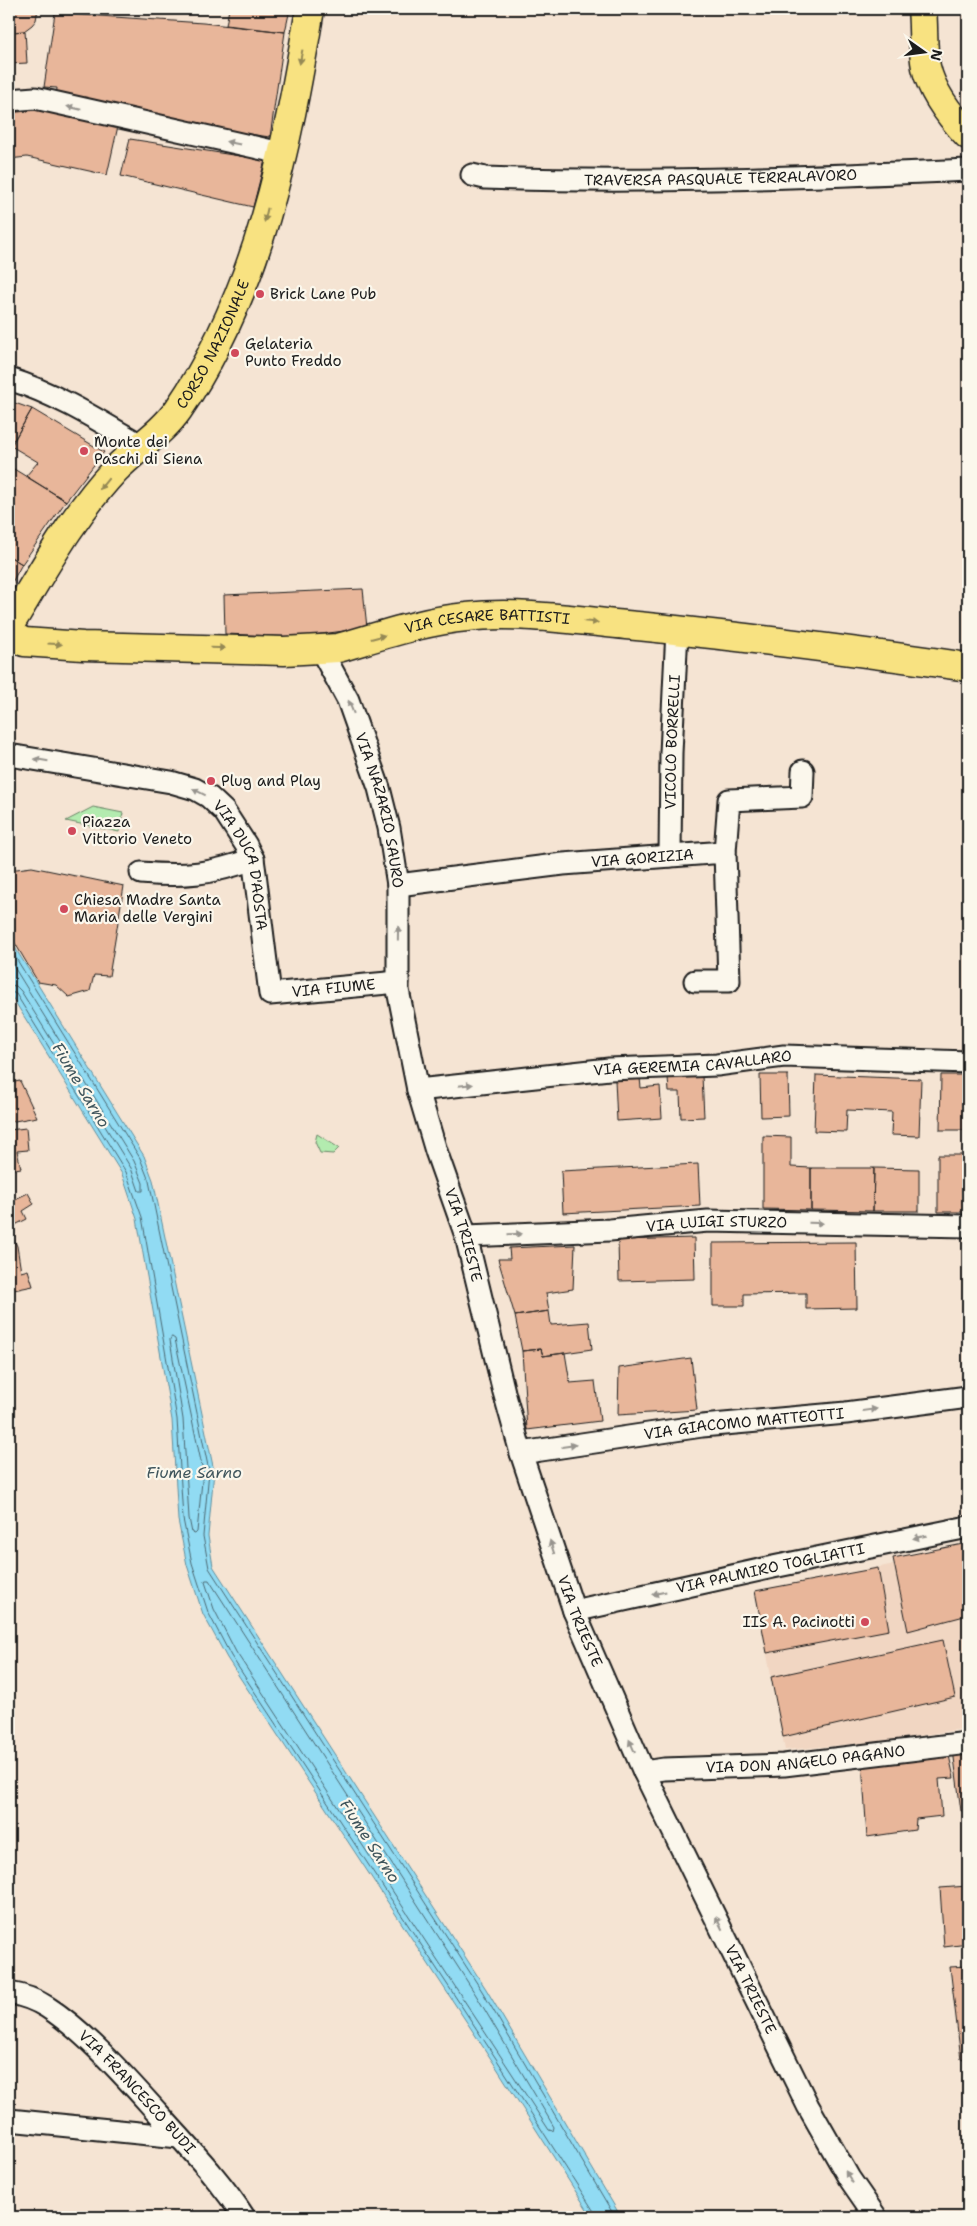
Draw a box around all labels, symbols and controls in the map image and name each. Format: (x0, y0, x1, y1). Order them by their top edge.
north arrow (900, 28, 950, 78)
text: N (927, 48, 947, 63)
one-way arrow (297, 49, 305, 65)
one-way arrow (67, 104, 82, 112)
one-way arrow (225, 139, 241, 147)
street label: TRAVERSA PASQUALE TERRALAVORO (584, 165, 858, 190)
one-way arrow (262, 208, 270, 223)
street label: CORSO NAZIONALE (172, 276, 254, 413)
place label: Brick Lane Pub (270, 284, 376, 304)
marker: Brick Lane Pub (254, 288, 266, 300)
place label: Gelateria Punto Freddo (245, 334, 342, 371)
marker: Gelateria Punto Freddo (229, 347, 241, 359)
place label: Monte dei Paschi di Siena (94, 432, 203, 469)
marker: Monte dei Paschi di Siena (78, 445, 90, 457)
one-way arrow (98, 477, 109, 490)
street label: VIA CESARE BATTISTI (402, 605, 571, 638)
one-way arrow (583, 618, 599, 626)
one-way arrow (371, 632, 386, 640)
one-way arrow (47, 640, 63, 648)
one-way arrow (210, 645, 226, 653)
street label: VICOLO BORRELLI (660, 674, 685, 810)
one-way arrow (347, 699, 355, 714)
street label: VIA NAZARIO SAURO (350, 730, 408, 889)
one-way arrow (32, 755, 48, 763)
place label: Plug and Play (221, 771, 321, 791)
marker: Plug and Play (205, 775, 217, 787)
one-way arrow (192, 788, 207, 796)
street label: VIA DUCA D'AOSTA (209, 796, 272, 932)
place label: Piazza Vittorio Veneto (82, 812, 192, 849)
marker: Piazza Vittorio Veneto (66, 825, 78, 837)
street label: VIA GORIZIA (590, 844, 695, 872)
place label: Chiesa Madre Santa Maria delle Vergini (74, 890, 222, 927)
marker: Chiesa Madre Santa Maria delle Vergini (58, 903, 70, 915)
one-way arrow (394, 925, 402, 941)
street label: VIA FIUME (291, 974, 376, 1002)
water label: Fiume Sarno (47, 1039, 115, 1132)
street label: VIA GEREMIA CAVALLARO (592, 1046, 792, 1081)
one-way arrow (458, 1081, 474, 1089)
street label: VIA TRIESTE (440, 1185, 487, 1284)
street label: VIA LUIGI STURZO (645, 1211, 787, 1237)
one-way arrow (809, 1219, 825, 1227)
one-way arrow (507, 1230, 523, 1238)
street label: VIA GIACOMO MATTEOTTI (643, 1403, 845, 1445)
one-way arrow (862, 1406, 878, 1414)
one-way arrow (562, 1441, 578, 1449)
water label: Fiume Sarno (146, 1462, 242, 1483)
one-way arrow (913, 1533, 928, 1541)
street label: VIA PALMIRO TOGLIATTI (674, 1538, 866, 1598)
one-way arrow (548, 1539, 556, 1554)
street label: VIA TRIESTE (553, 1573, 607, 1670)
one-way arrow (650, 1589, 666, 1597)
place label: IIS A. Pacinotti (742, 1612, 855, 1632)
marker: IIS A. Pacinotti (859, 1616, 871, 1628)
one-way arrow (628, 1739, 636, 1753)
street label: VIA DON ANGELO PAGANO (705, 1741, 906, 1778)
water label: Fiume Sarno (335, 1795, 405, 1887)
one-way arrow (715, 1916, 723, 1930)
street label: VIA TRIESTE (720, 1941, 781, 2037)
street label: VIA FRANCESCO BUDI (74, 2026, 200, 2158)
one-way arrow (844, 2170, 854, 2183)

